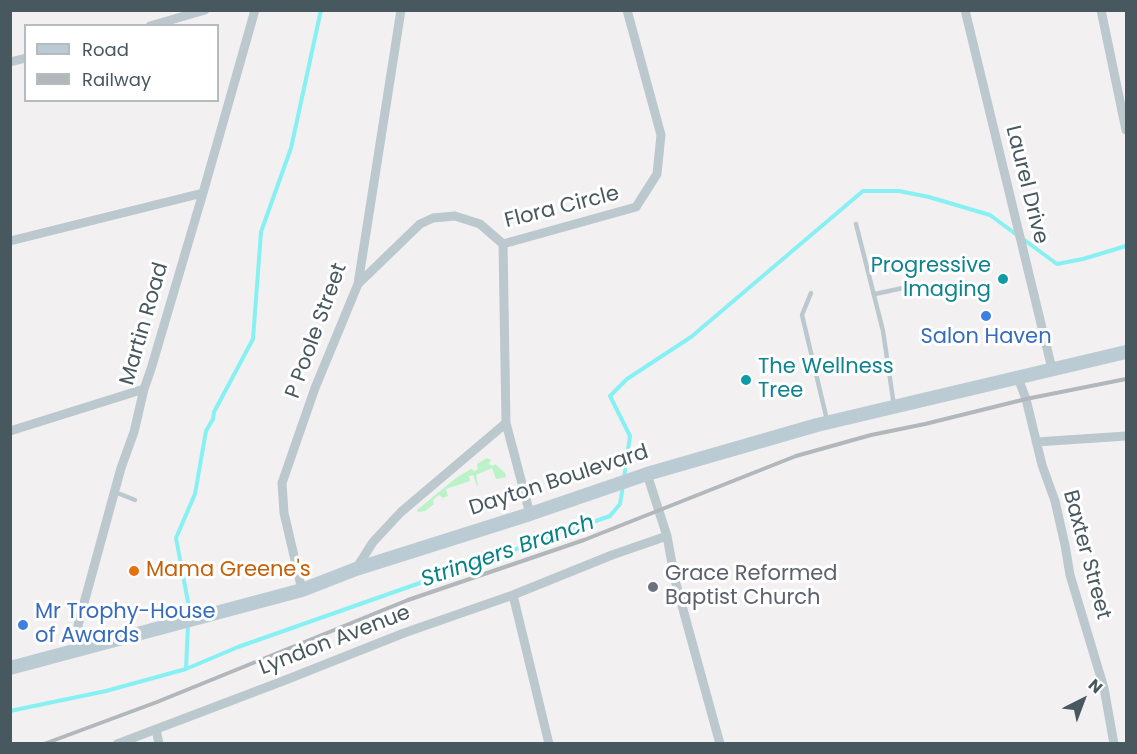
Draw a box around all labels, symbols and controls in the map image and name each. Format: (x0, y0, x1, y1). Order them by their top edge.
legend (24, 24, 219, 102)
text: Road (82, 37, 129, 62)
text: Railway (82, 67, 151, 92)
street label: Laurel Drive (999, 123, 1053, 247)
street label: Flora Circle (502, 182, 622, 234)
place label: Progressive Imaging (871, 254, 991, 304)
street label: Martin Road (115, 260, 175, 388)
street label: P Poole Street (281, 260, 353, 402)
marker: Progressive Imaging (996, 272, 1010, 286)
marker: Salon Haven (979, 309, 993, 323)
place label: Salon Haven (920, 325, 1052, 351)
place label: The Wellness Tree (758, 355, 894, 405)
marker: The Wellness Tree (739, 373, 753, 387)
street label: Dayton Boulevard (466, 440, 652, 522)
street label: Baxter Street (1057, 488, 1115, 622)
water label: Stringers Branch (418, 510, 598, 594)
place label: Mama Greene's (146, 558, 311, 584)
place label: Grace Reformed Baptist Church (665, 562, 838, 612)
marker: Mama Greene's (127, 564, 141, 578)
marker: Grace Reformed Baptist Church (646, 580, 660, 594)
place label: Mr Trophy-House of Awards (35, 600, 216, 650)
street label: Lyndon Avenue (256, 601, 414, 681)
marker: Mr Trophy-House of Awards (16, 618, 30, 632)
north arrow (1053, 670, 1113, 730)
text: N (1083, 674, 1108, 699)

